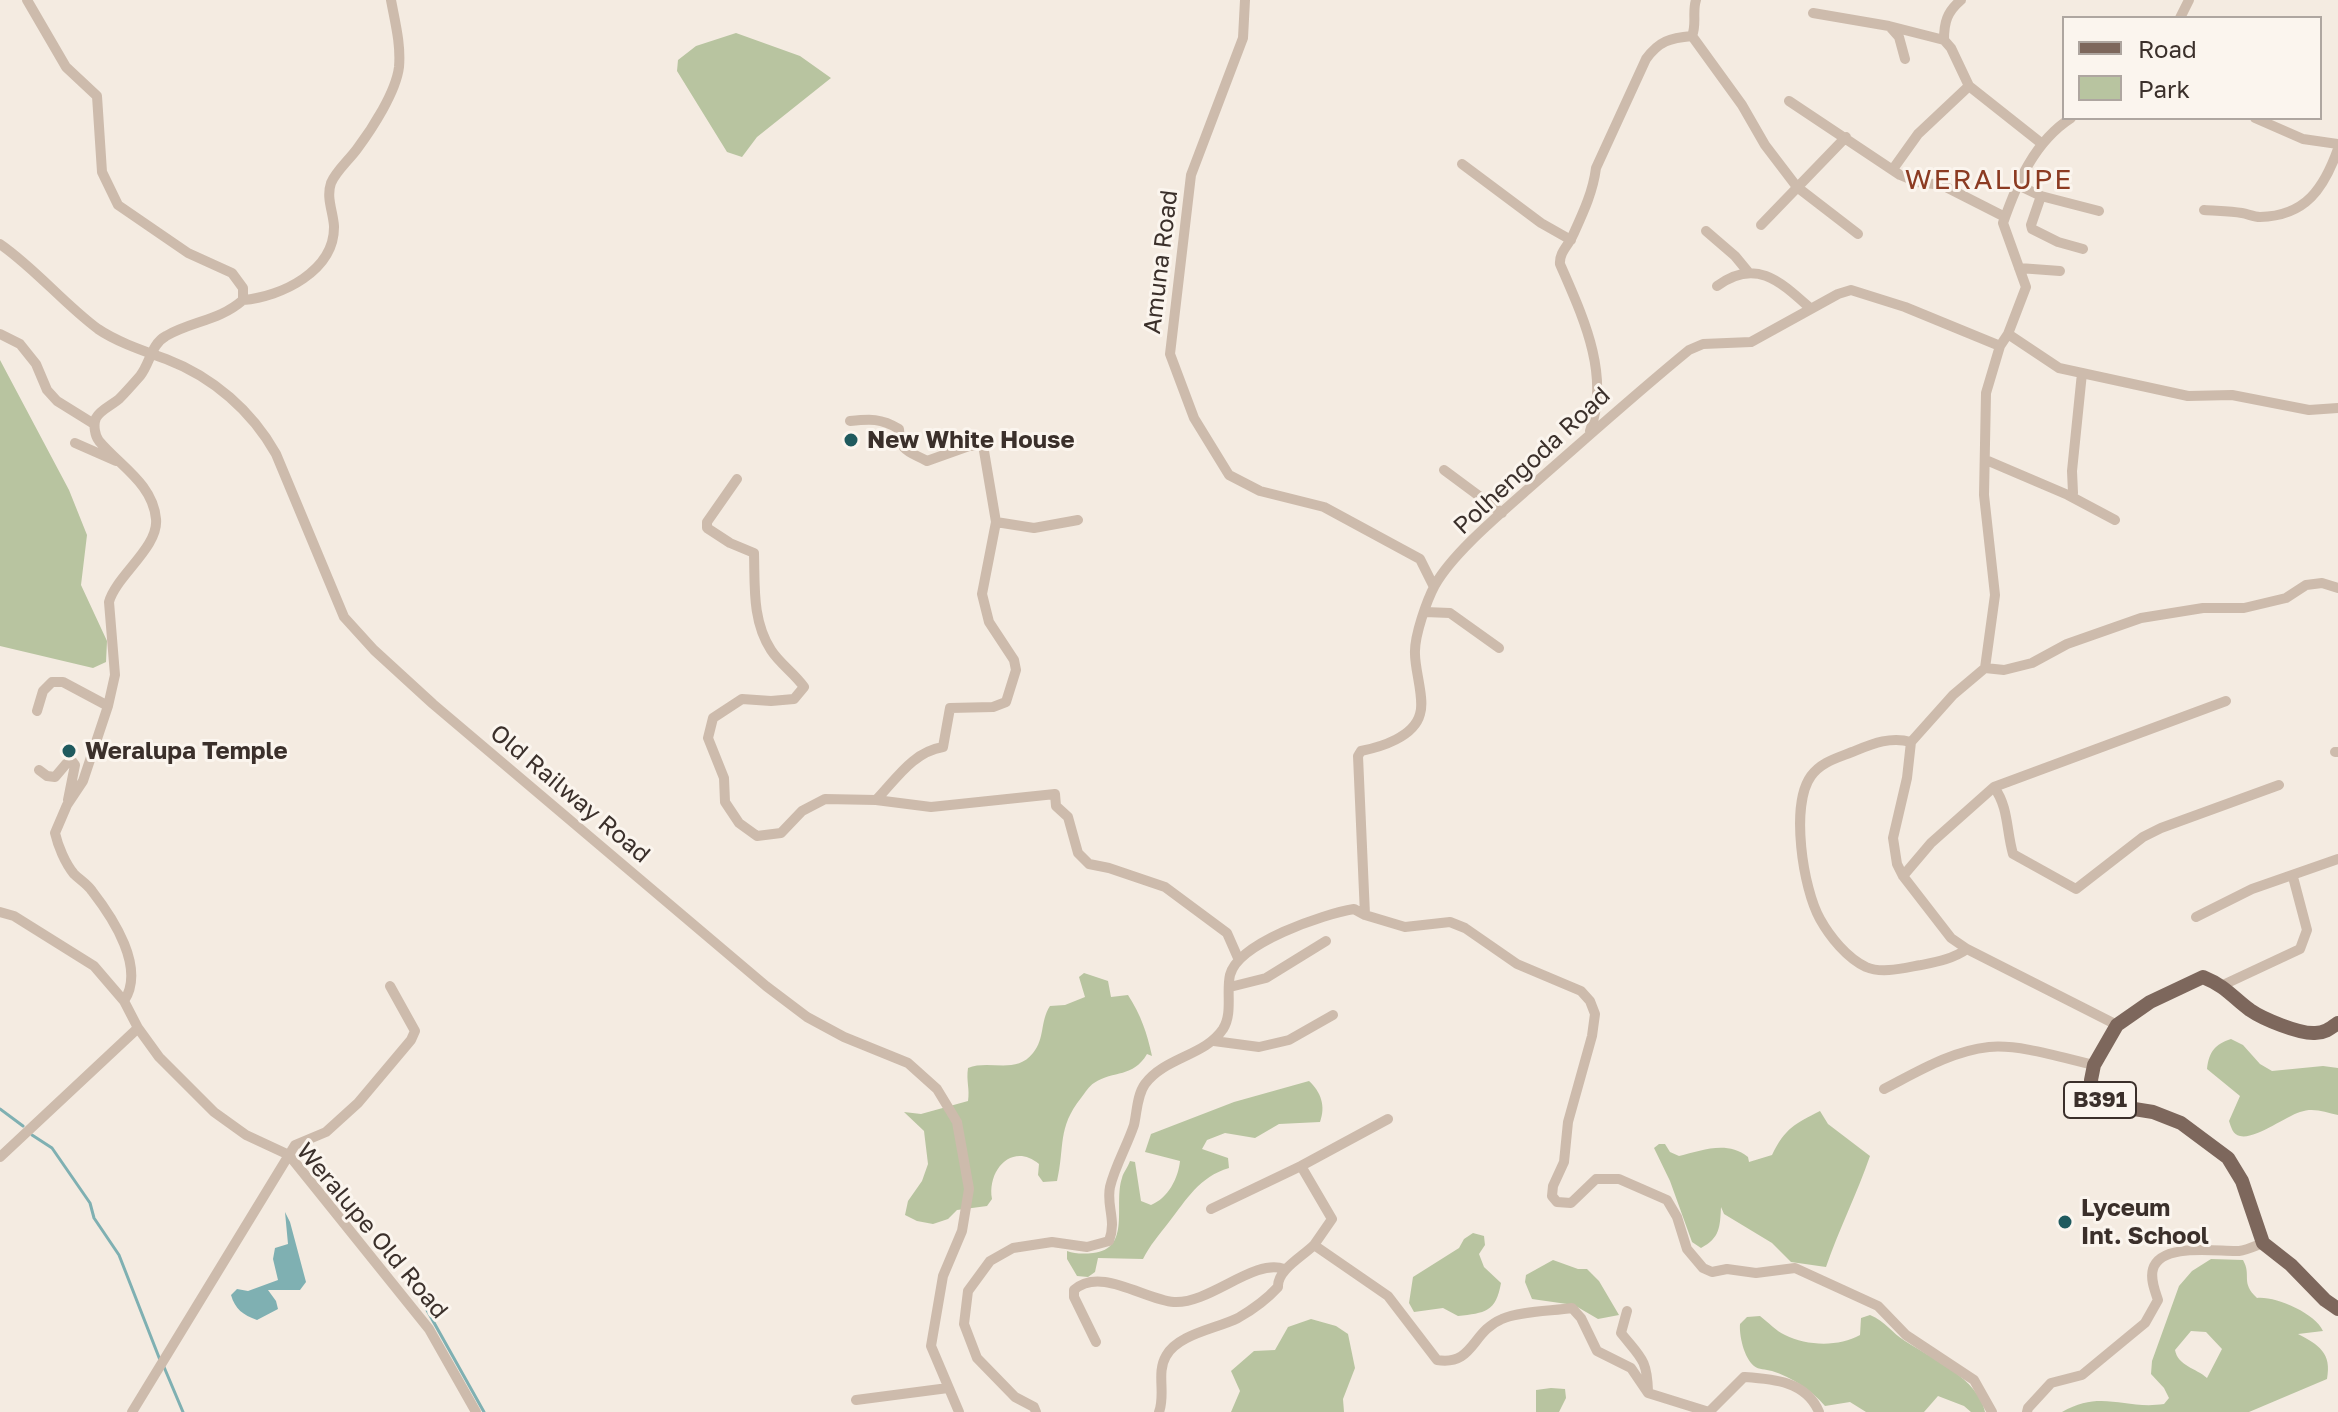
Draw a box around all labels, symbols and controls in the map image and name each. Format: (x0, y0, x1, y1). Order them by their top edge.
legend (2062, 16, 2322, 120)
text: Road (2138, 34, 2197, 63)
text: Park (2138, 74, 2190, 103)
district label: WERALUPE (1905, 163, 2073, 197)
street label: Amuna Road (1138, 188, 1184, 336)
street label: Polhengoda Road (1448, 381, 1616, 541)
place label: New White House (867, 426, 1075, 454)
marker: New White House (842, 431, 860, 449)
street label: Old Railway Road (484, 719, 656, 869)
place label: Weralupa Temple (85, 737, 288, 765)
marker: Weralupa Temple (60, 742, 78, 760)
road number: B391 (2064, 1082, 2136, 1118)
street label: Weralupe Old Road (290, 1137, 454, 1325)
place label: Lyceum Int. School (2081, 1194, 2209, 1250)
marker: Lyceum Int. School (2056, 1213, 2074, 1231)

